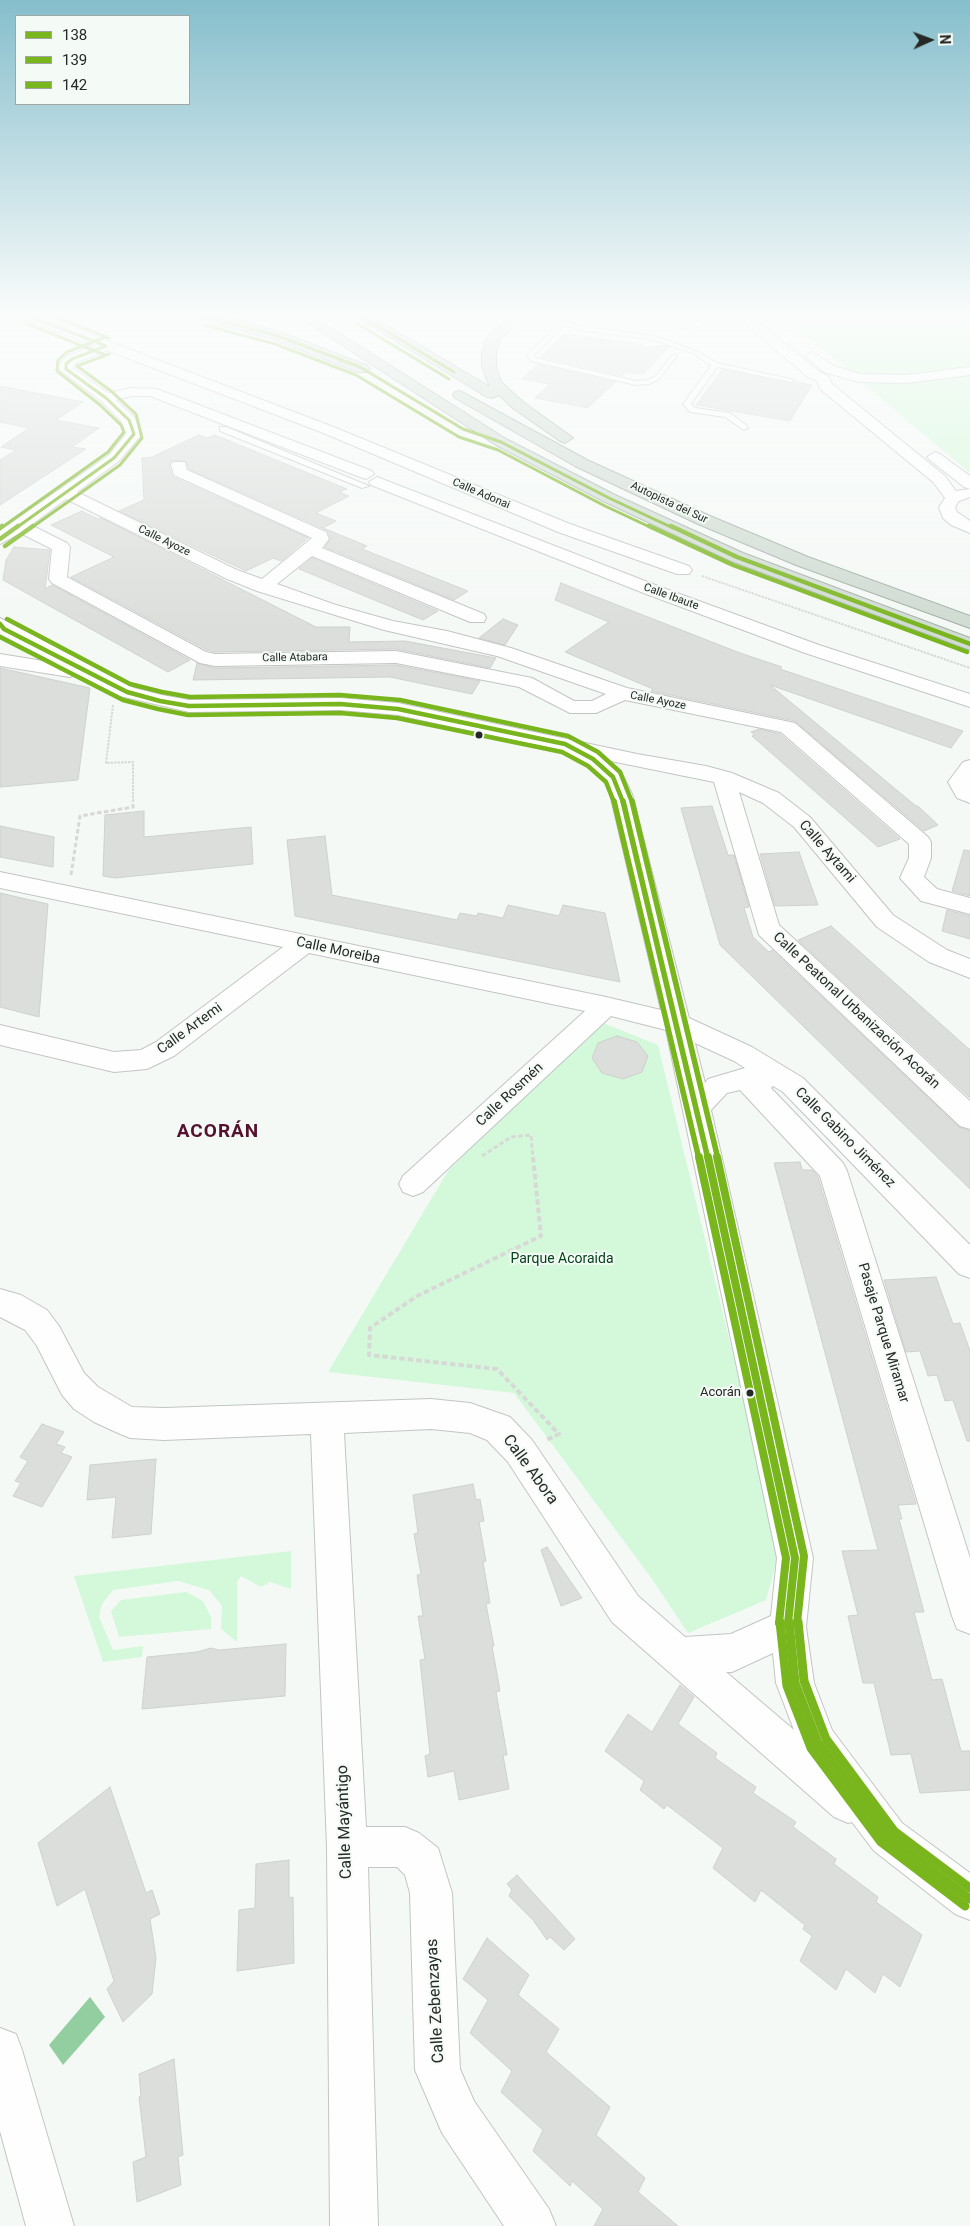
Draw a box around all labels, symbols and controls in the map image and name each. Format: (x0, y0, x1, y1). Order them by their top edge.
legend (15, 15, 190, 105)
north arrow (905, 15, 955, 65)
text: 138 (62, 26, 87, 44)
text: N (937, 34, 953, 45)
text: 139 (62, 51, 87, 69)
text: 142 (62, 76, 87, 94)
street label: Calle Adonai (450, 476, 512, 512)
street label: Autopista del Sur (628, 479, 710, 527)
street label: Calle Ayoze (136, 523, 192, 559)
street label: Calle Ibaute (642, 581, 700, 613)
street label: Calle Atabara (262, 651, 328, 665)
street label: Calle Ayoze (629, 689, 687, 713)
unlabelled marker (474, 730, 484, 740)
street label: Calle Aytami (795, 817, 859, 887)
street label: Calle Peatonal Urbanización Acorán (769, 929, 943, 1093)
street label: Calle Moreiba (294, 934, 382, 968)
street label: Calle Artemi (154, 1000, 226, 1058)
street label: Calle Rosmén (473, 1060, 547, 1130)
street label: Calle Gabino Jiménez (791, 1084, 899, 1192)
district label: ACORÁN (176, 1121, 260, 1143)
park label: Parque Acoraida (510, 1251, 614, 1267)
street label: Pasaje Parque Miramar (854, 1261, 912, 1405)
place label: Acorán (700, 1385, 741, 1401)
marker: Acorán (745, 1388, 755, 1398)
street label: Calle Abora (498, 1431, 562, 1509)
street label: Calle Mayántigo (333, 1765, 357, 1879)
street label: Calle Zebenzayas (423, 1938, 449, 2064)

